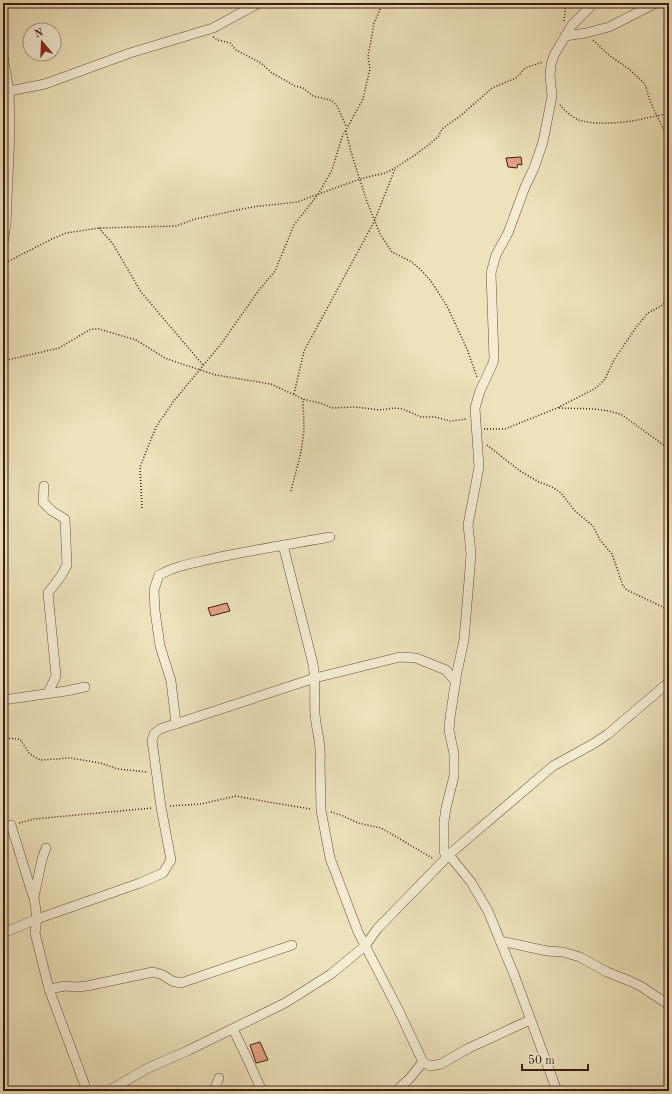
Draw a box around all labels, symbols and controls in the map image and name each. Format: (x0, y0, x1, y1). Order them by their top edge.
north arrow (22, 22, 62, 62)
text: N (33, 27, 46, 41)
scale bar (522, 1046, 588, 1072)
text: 50 m (528, 1054, 555, 1067)

